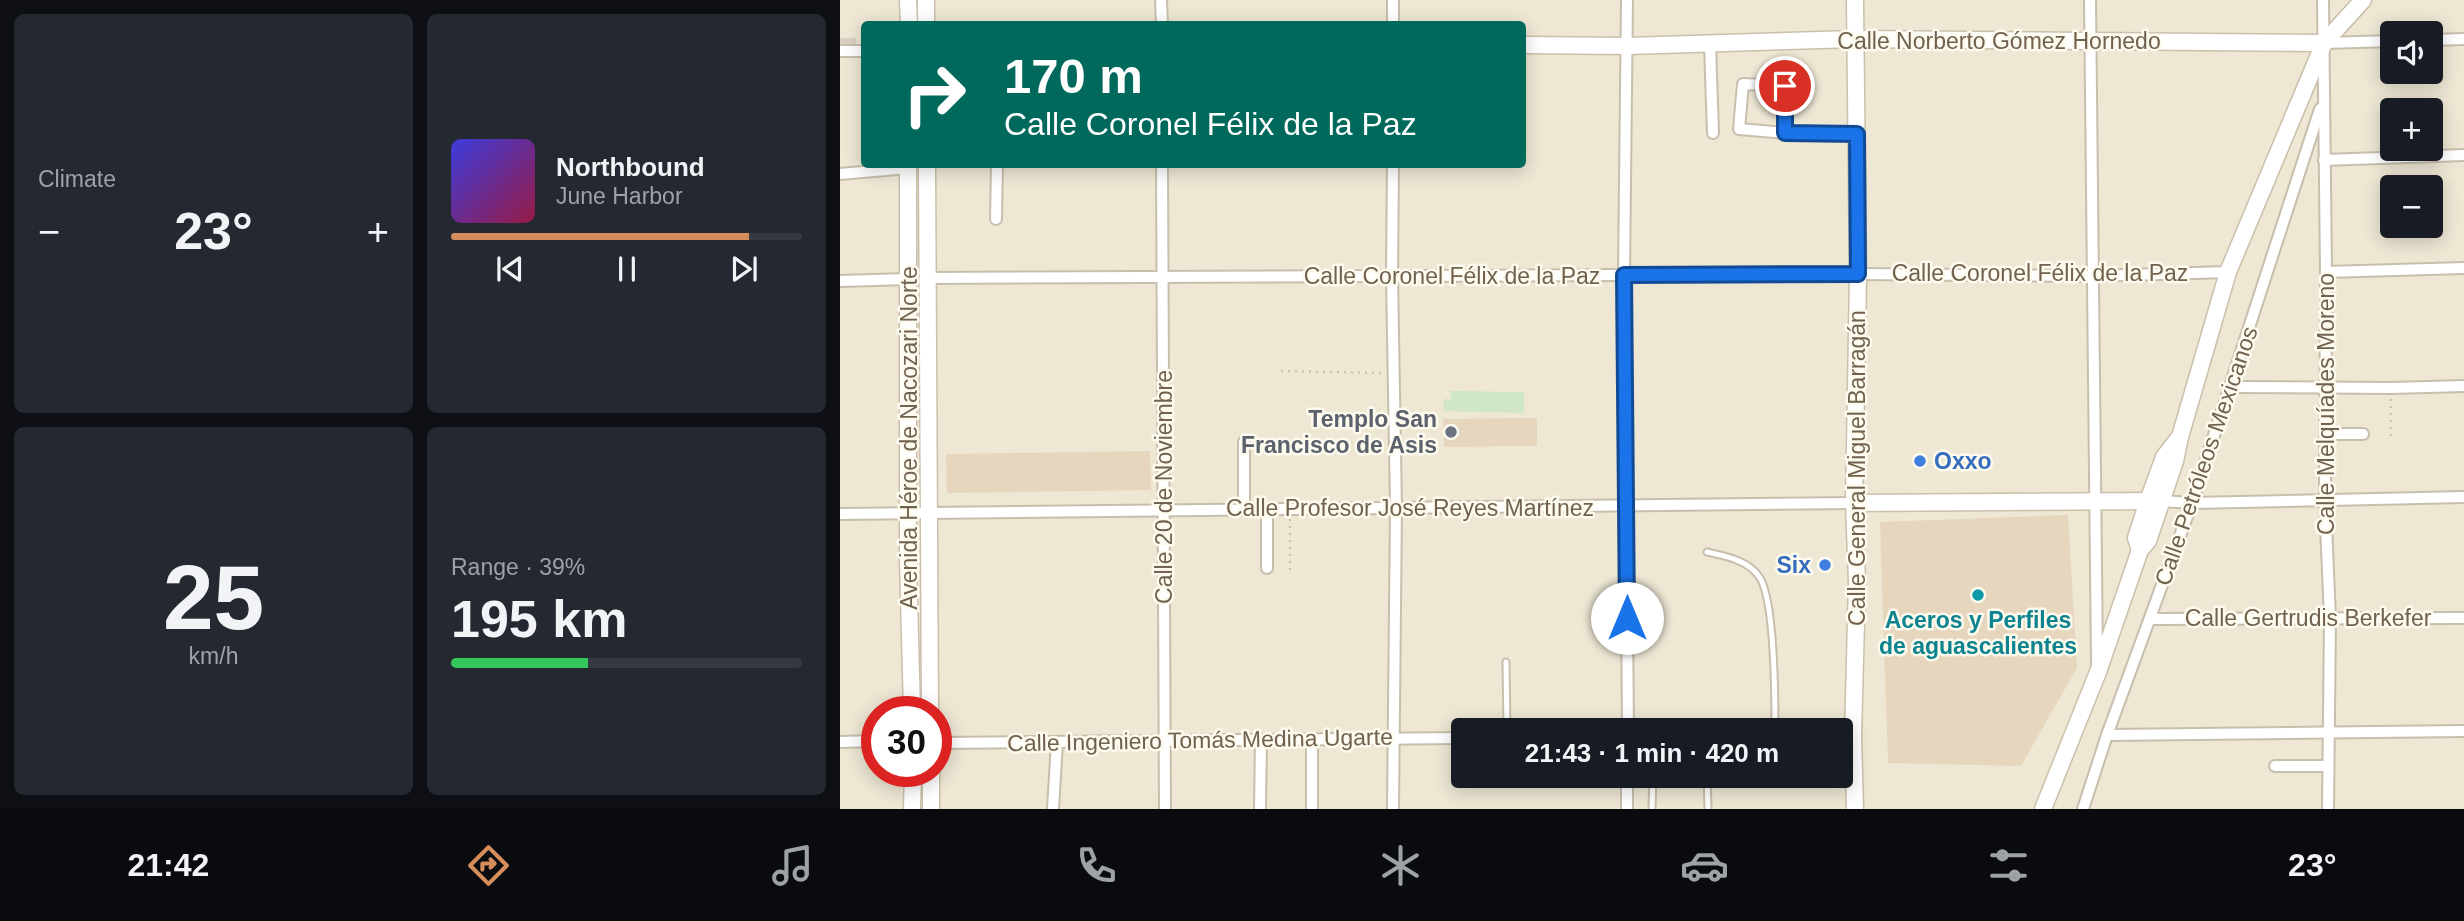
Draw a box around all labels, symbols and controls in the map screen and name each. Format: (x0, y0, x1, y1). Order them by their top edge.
map controls (2380, 21, 2443, 238)
button: sound (2380, 21, 2443, 84)
street label: Calle Norberto Gómez Hornedo (1837, 28, 2161, 54)
icon: right (889, 49, 980, 140)
text: 170 m (1004, 49, 1143, 103)
pin (1755, 56, 1815, 116)
icon: arrive (1766, 67, 1804, 105)
button: + (2380, 98, 2443, 161)
text: Calle Coronel Félix de la Paz (1004, 106, 1417, 142)
text: Northbound (556, 152, 705, 182)
text: Climate (38, 166, 116, 192)
button: − (2380, 175, 2443, 238)
text: June Harbor (556, 183, 683, 209)
text: 23° (174, 202, 253, 260)
text: − (38, 211, 60, 253)
text: + (367, 211, 389, 253)
icon: previous (491, 250, 529, 288)
icon: pause (608, 250, 646, 288)
icon: next (725, 250, 763, 288)
street label: Calle Coronel Félix de la Paz (1892, 260, 2188, 286)
street label: Calle Coronel Félix de la Paz (1304, 263, 1600, 289)
street label: Avenida Héroe de Nacozari Norte (896, 266, 922, 610)
street label: Calle Melquíades Moreno (2313, 273, 2339, 535)
street label: Calle General Miguel Barragán (1844, 310, 1870, 626)
street label: Calle Petróleos Mexicanos (2149, 323, 2263, 589)
street label: Calle 20 de Noviembre (1151, 370, 1177, 604)
place label: Templo San Francisco de Asis (1241, 406, 1437, 458)
marker: Templo San Francisco de Asis (1443, 424, 1459, 440)
place label: Oxxo (1934, 448, 1992, 474)
marker: Oxxo (1912, 453, 1928, 469)
street label: Calle Profesor José Reyes Martínez (1226, 495, 1594, 521)
text: 25 (163, 547, 264, 648)
place label: Six (1776, 552, 1811, 578)
text: Range · 39% (451, 554, 585, 580)
marker: Six (1817, 557, 1833, 573)
position arrow (1590, 581, 1664, 655)
marker: Aceros y Perfiles de aguascalientes (1970, 587, 1986, 603)
text: 195 km (451, 590, 627, 648)
street label: Calle Gertrudis Berkefer (2185, 605, 2432, 631)
place label: Aceros y Perfiles de aguascalientes (1879, 607, 2077, 659)
text: km/h (189, 643, 238, 669)
speed limit sign: 30 (861, 696, 952, 787)
street label: Calle Ingeniero Tomás Medina Ugarte (1007, 724, 1393, 756)
text: 21:43 · 1 min · 420 m (1525, 738, 1779, 768)
icon: directions (464, 841, 513, 890)
icon: music (768, 841, 817, 890)
icon: phone (1072, 841, 1121, 890)
icon: climate (1376, 841, 1425, 890)
icon: car (1680, 841, 1729, 890)
icon: filters (1984, 841, 2033, 890)
text: 21:42 (127, 847, 209, 883)
text: 23° (2288, 847, 2337, 883)

